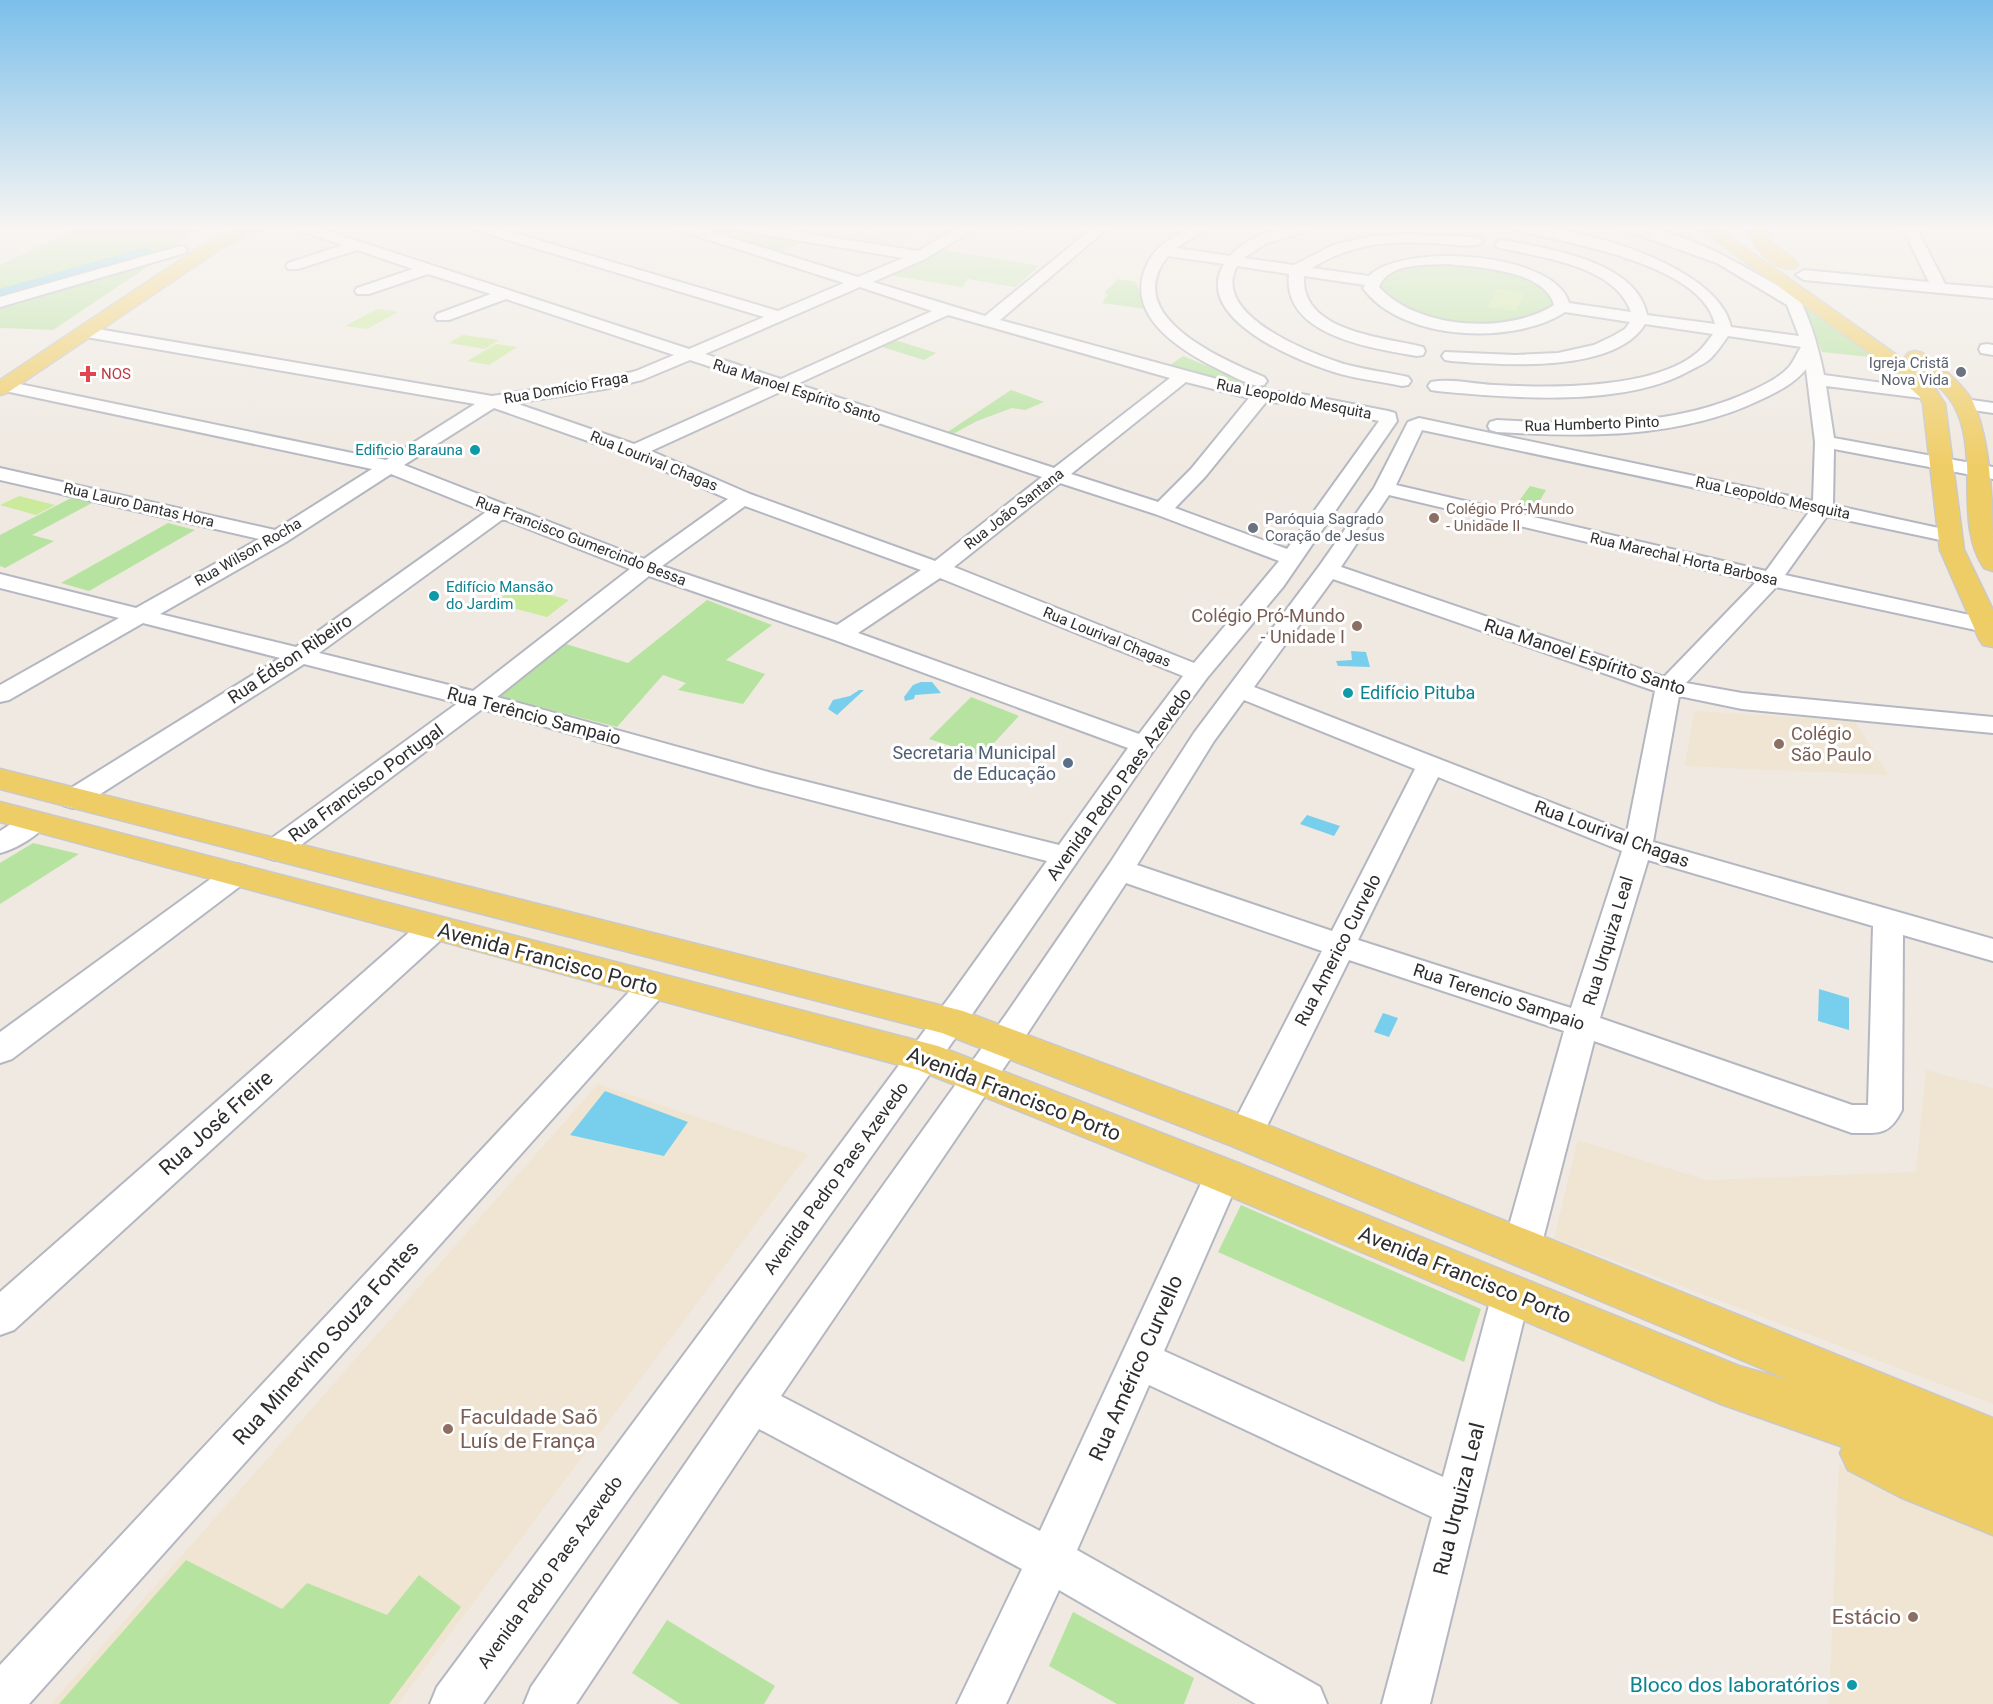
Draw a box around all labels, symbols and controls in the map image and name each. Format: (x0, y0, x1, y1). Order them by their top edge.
place label: Igreja Cristã Nova Vida (1869, 354, 1949, 389)
street label: Rua Manoel Espírito Santo (711, 355, 883, 427)
marker: NOS (79, 365, 97, 383)
place label: NOS (101, 365, 131, 383)
marker: Igreja Cristã Nova Vida (1954, 365, 1968, 379)
street label: Rua Domício Fraga (502, 368, 630, 408)
street label: Rua Leopoldo Mesquita (1215, 375, 1373, 423)
street label: Rua Humberto Pinto (1524, 413, 1660, 435)
street label: Rua Lourival Chagas (587, 427, 721, 495)
place label: Edificio Barauna (355, 441, 463, 459)
marker: Edificio Barauna (468, 443, 482, 457)
street label: Rua João Santana (961, 464, 1067, 554)
street label: Rua Leopoldo Mesquita (1694, 473, 1852, 523)
street label: Rua Lauro Dantas Hora (62, 479, 216, 531)
street label: Rua Francisco Gumercindo Bessa (473, 492, 689, 590)
place label: Colégio Pró-Mundo - Unidade II (1446, 500, 1574, 535)
place label: Paróquia Sagrado Coração de Jesus (1265, 510, 1385, 545)
marker: Colégio Pró-Mundo - Unidade II (1427, 511, 1441, 525)
street label: Rua Wilson Rocha (191, 514, 305, 590)
marker: Paróquia Sagrado Coração de Jesus (1246, 521, 1260, 535)
street label: Rua Marechal Horta Barbosa (1588, 529, 1780, 589)
place label: Edifício Mansão do Jardim (446, 578, 553, 613)
marker: Edifício Mansão do Jardim (427, 589, 441, 603)
street label: Rua Lourival Chagas (1040, 603, 1174, 671)
place label: Colégio Pró-Mundo - Unidade I (1191, 605, 1345, 647)
street label: Rua Édson Ribeiro (224, 609, 356, 708)
street label: Rua Manoel Espírito Santo (1482, 614, 1689, 699)
marker: Colégio Pró-Mundo - Unidade I (1350, 619, 1364, 633)
street label: Rua Terêncio Sampaio (445, 682, 623, 749)
place label: Edifício Pituba (1360, 682, 1475, 703)
street label: Avenida Pedro Paes Azevedo (1042, 683, 1195, 884)
marker: Edifício Pituba (1341, 686, 1355, 700)
street label: Rua Francisco Portugal (284, 719, 447, 846)
place label: Colégio São Paulo (1791, 723, 1872, 765)
marker: Colégio São Paulo (1772, 737, 1786, 751)
place label: Secretaria Municipal de Educação (892, 742, 1056, 784)
marker: Secretaria Municipal de Educação (1061, 756, 1075, 770)
street label: Rua Lourival Chagas (1532, 796, 1693, 871)
street label: Rua Americo Curvelo (1290, 870, 1385, 1029)
street label: Rua Urquiza Leal (1578, 874, 1637, 1008)
street label: Avenida Francisco Porto (435, 918, 661, 1000)
street label: Rua Terencio Sampaio (1411, 959, 1588, 1034)
street label: Avenida Francisco Porto (904, 1042, 1124, 1146)
street label: Rua José Freire (154, 1066, 278, 1180)
street label: Avenida Pedro Paes Azevedo (759, 1077, 912, 1278)
street label: Avenida Francisco Porto (1355, 1221, 1575, 1329)
street label: Rua Minervino Souza Fontes (228, 1236, 424, 1450)
street label: Rua Américo Curvello (1084, 1271, 1188, 1465)
place label: Faculdade Saõ Luís de França (460, 1405, 598, 1453)
street label: Rua Urquiza Leal (1428, 1420, 1490, 1578)
marker: Faculdade Saõ Luís de França (441, 1422, 455, 1436)
street label: Avenida Pedro Paes Azevedo (473, 1471, 626, 1672)
place label: Estácio (1832, 1605, 1901, 1629)
marker: Estácio (1906, 1610, 1920, 1624)
place label: Bloco dos laboratórios (1630, 1673, 1840, 1697)
marker: Bloco dos laboratórios (1845, 1678, 1859, 1692)

